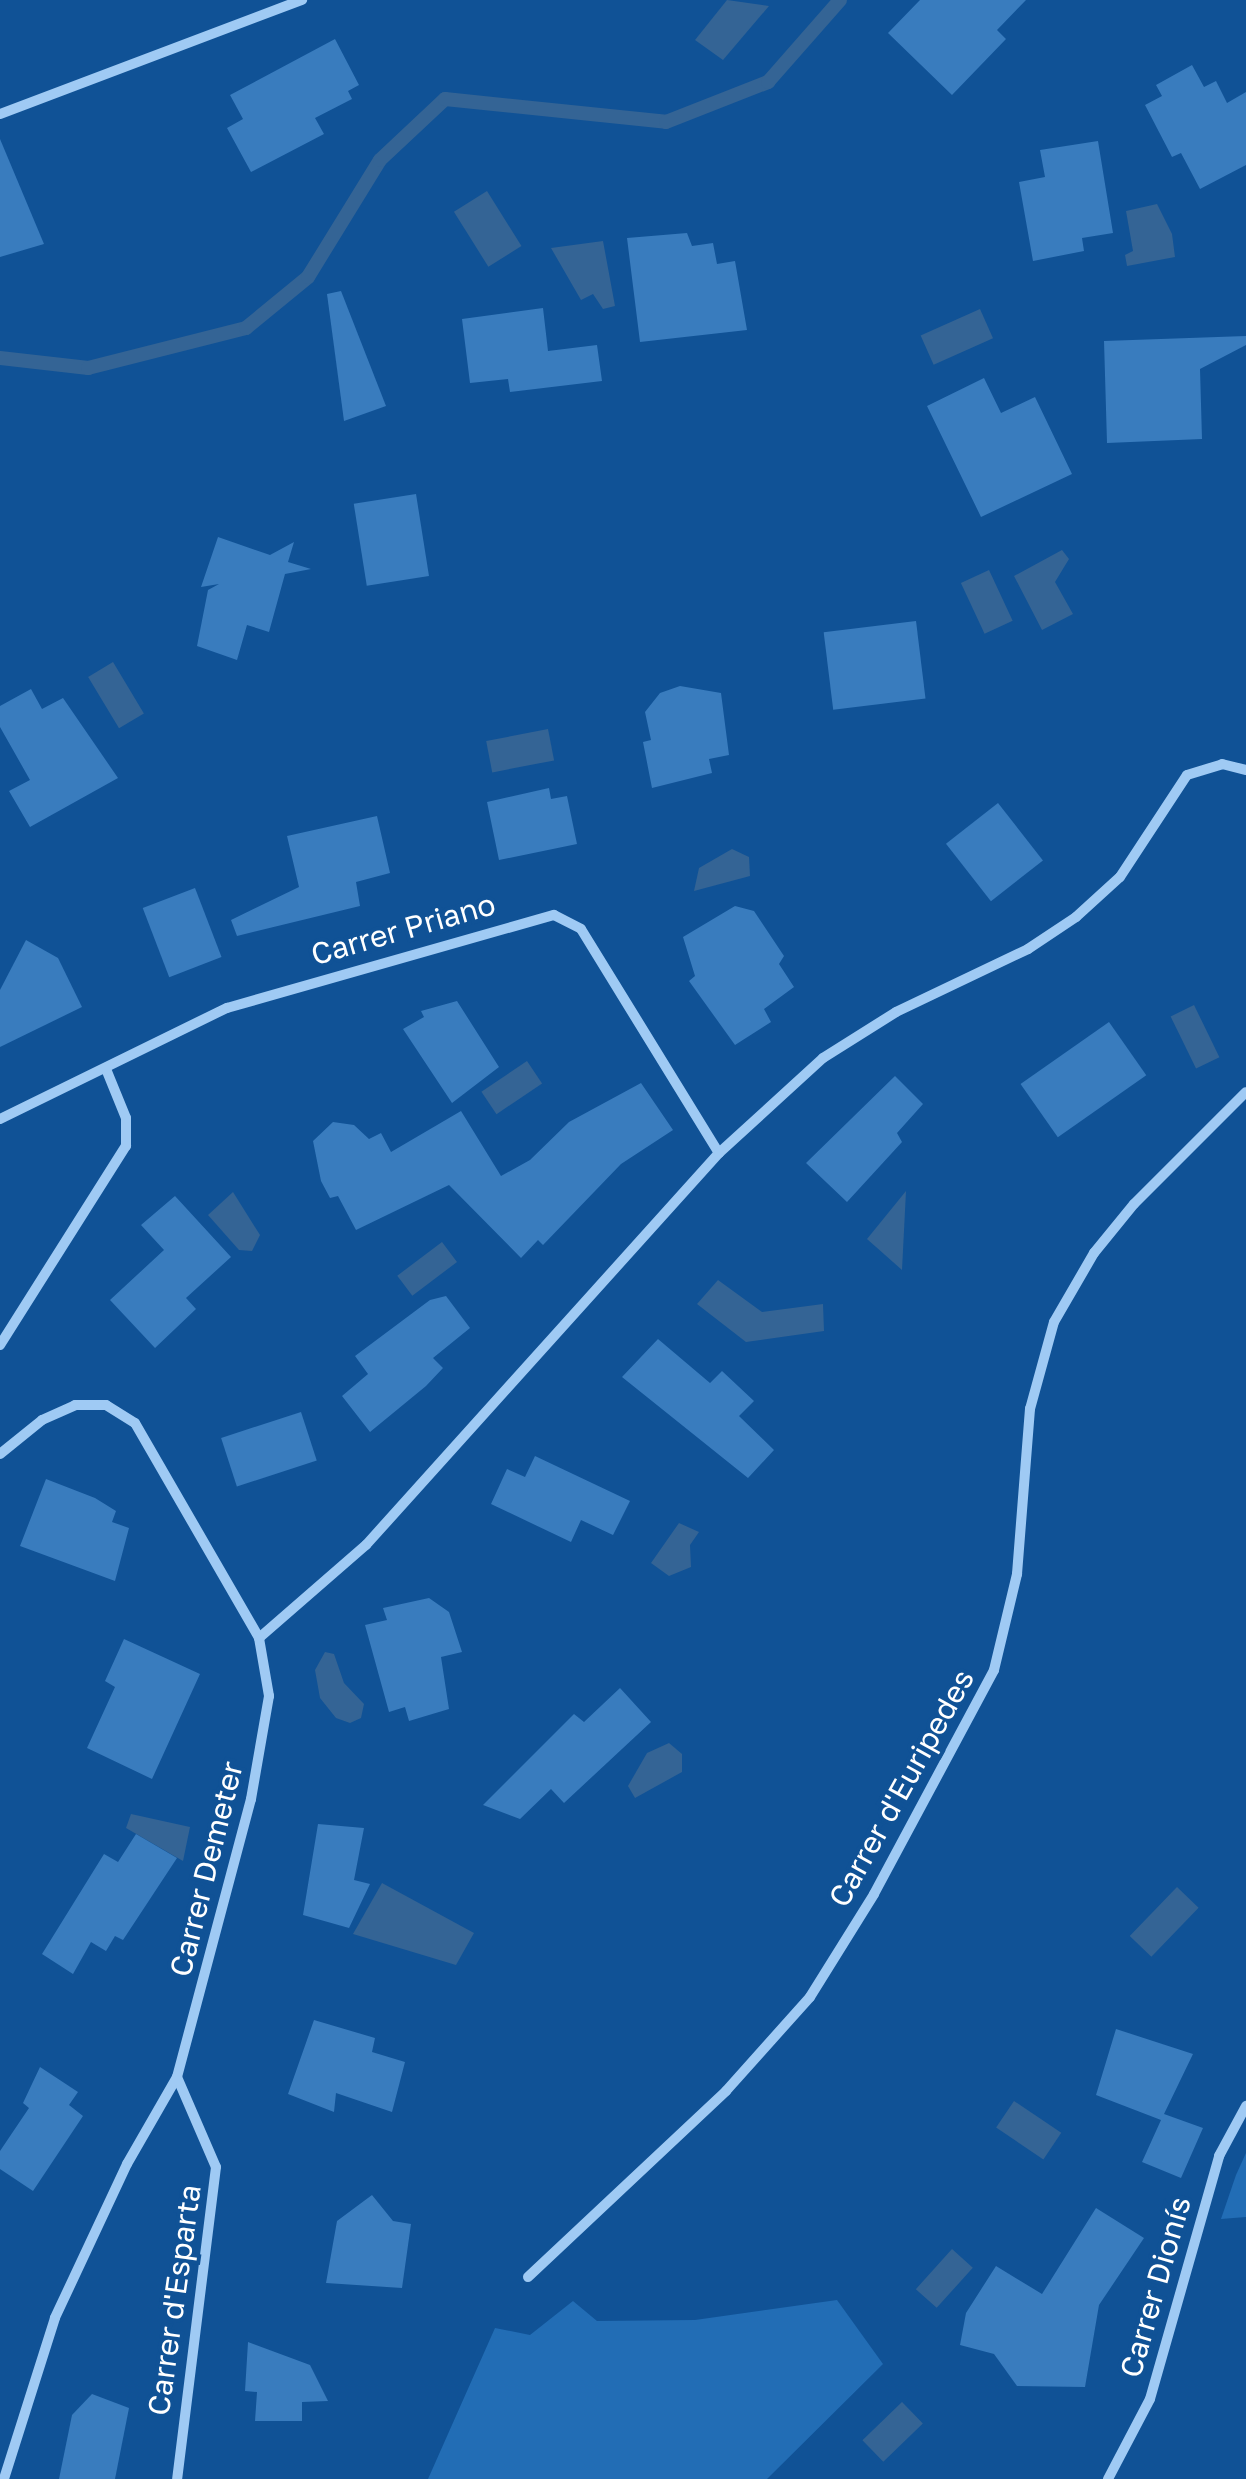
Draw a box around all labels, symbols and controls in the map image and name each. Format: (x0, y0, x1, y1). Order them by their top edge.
street label: Carrer Priano (307, 886, 499, 972)
street label: Carrer d'Euripedes (821, 1663, 981, 1913)
street label: Carrer Demeter (162, 1758, 250, 1980)
street label: Carrer d'Esparta (140, 2182, 208, 2418)
street label: Carrer Dionís (1112, 2192, 1198, 2382)

